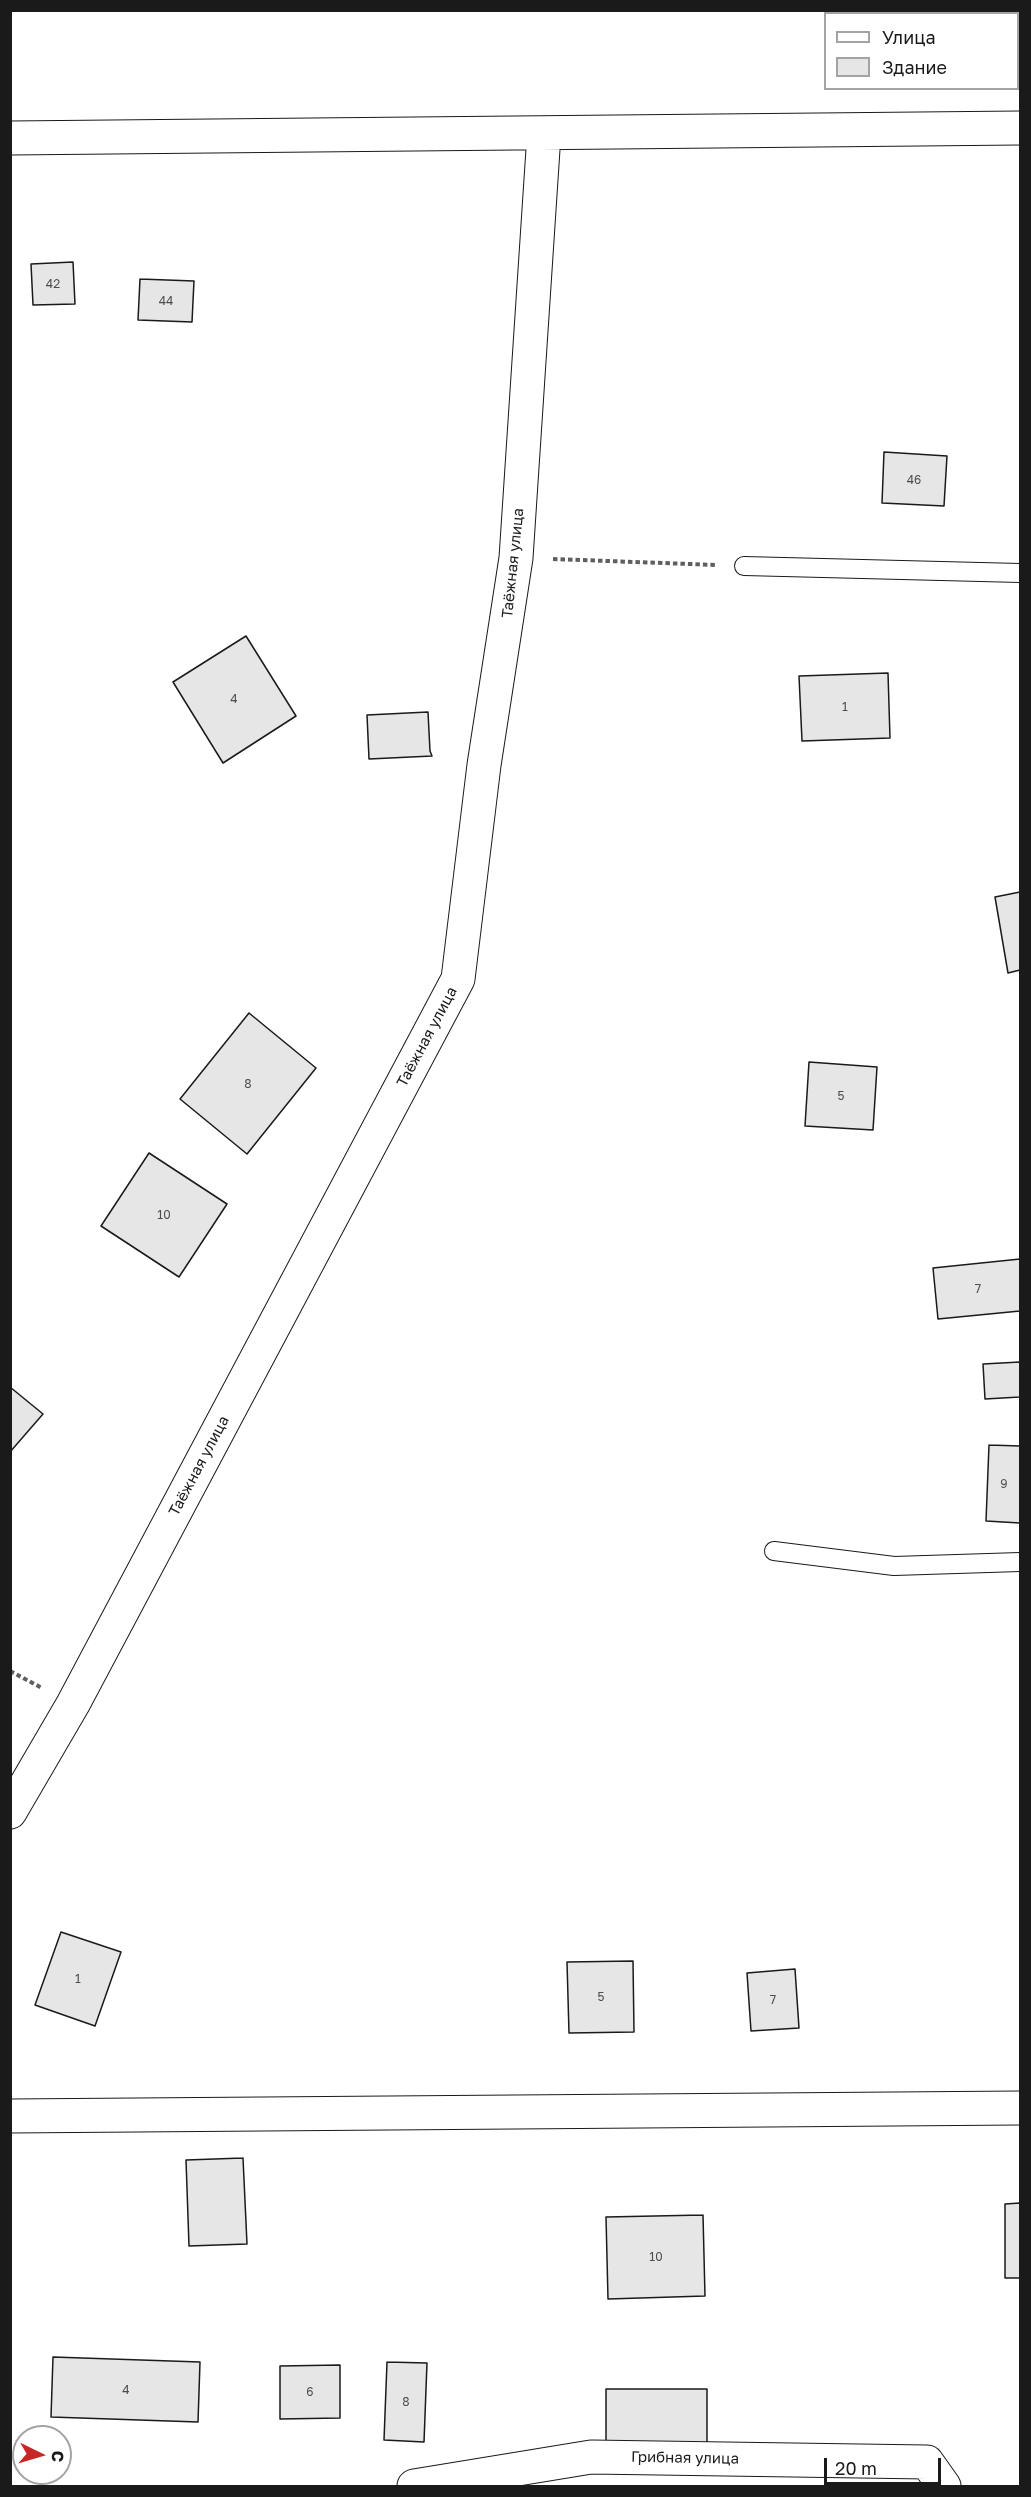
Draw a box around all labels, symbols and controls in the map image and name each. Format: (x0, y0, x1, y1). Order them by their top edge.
legend (824, 12, 1019, 90)
text: Улица (882, 26, 936, 48)
text: Здание (882, 56, 947, 78)
house number: 42 (46, 277, 60, 291)
house number: 44 (159, 294, 173, 308)
house number: 46 (907, 473, 921, 487)
street label: Таёжная улица (498, 507, 528, 619)
house number: 4 (230, 692, 238, 706)
house number: 1 (842, 700, 848, 714)
street label: Таёжная улица (393, 984, 461, 1090)
house number: 8 (244, 1077, 252, 1091)
house number: 5 (838, 1089, 844, 1103)
house number: 10 (157, 1208, 171, 1222)
house number: 7 (975, 1282, 981, 1296)
street label: Таёжная улица (165, 1413, 233, 1519)
house number: 9 (1000, 1477, 1008, 1491)
house number: 1 (75, 1972, 81, 1986)
house number: 5 (598, 1990, 604, 2004)
house number: 7 (770, 1993, 776, 2007)
house number: 10 (649, 2250, 663, 2264)
house number: 4 (122, 2383, 130, 2397)
house number: 6 (306, 2385, 314, 2399)
house number: 8 (402, 2395, 410, 2409)
north arrow (12, 2425, 72, 2485)
scale bar (827, 2446, 944, 2484)
street label: Грибная улица (631, 2448, 739, 2468)
text: С (47, 2450, 68, 2463)
text: 20 m (835, 2457, 877, 2479)

